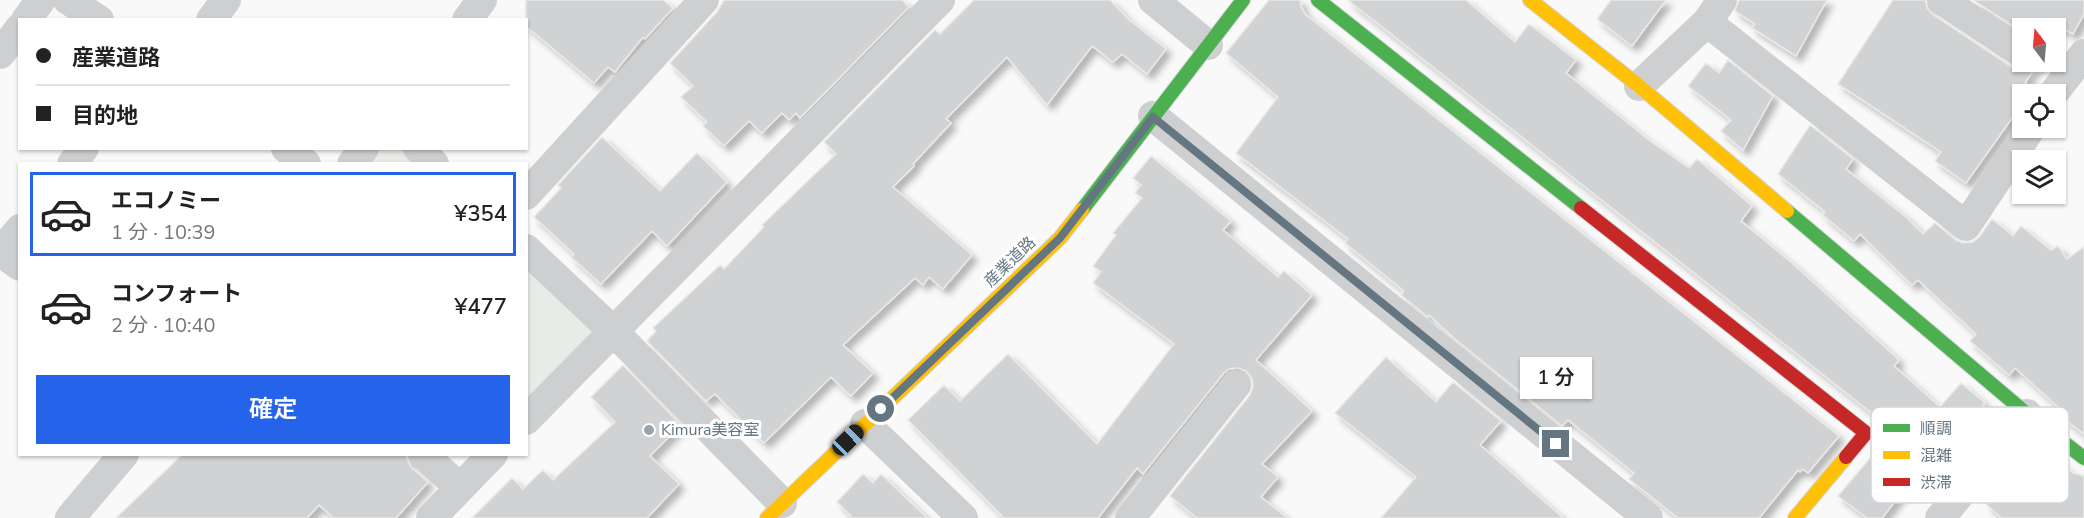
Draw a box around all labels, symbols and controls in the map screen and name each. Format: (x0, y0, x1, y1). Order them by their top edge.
north arrow (2012, 18, 2066, 72)
map controls (2012, 18, 2066, 204)
text: 産業道路 (72, 43, 160, 73)
button: locate (2012, 84, 2066, 138)
text: 目的地 (72, 101, 138, 131)
button: layers (2012, 150, 2066, 204)
text: エコノミー (111, 186, 221, 216)
icon: car (39, 187, 93, 241)
text: ¥354 (454, 199, 507, 229)
text: 1 分 · 10:39 (111, 219, 216, 246)
street label: 産業道路 (979, 232, 1041, 292)
text: コンフォート (111, 279, 242, 309)
icon: car (39, 280, 93, 334)
text: ¥477 (454, 292, 507, 322)
text: 2 分 · 10:40 (111, 312, 216, 339)
callout: 1 分 (1520, 357, 1592, 399)
text: 1 分 (1537, 364, 1575, 391)
button: 確定 (36, 375, 510, 444)
route start (867, 395, 894, 422)
legend (1871, 407, 2069, 503)
text: 順調 (1920, 418, 1952, 440)
place label: Kimura美容室 (661, 419, 760, 441)
car (829, 421, 867, 459)
marker: Kimura美容室 (642, 423, 656, 437)
route end (1542, 430, 1569, 457)
text: 混雑 (1920, 445, 1952, 467)
text: 渋滞 (1920, 472, 1952, 494)

